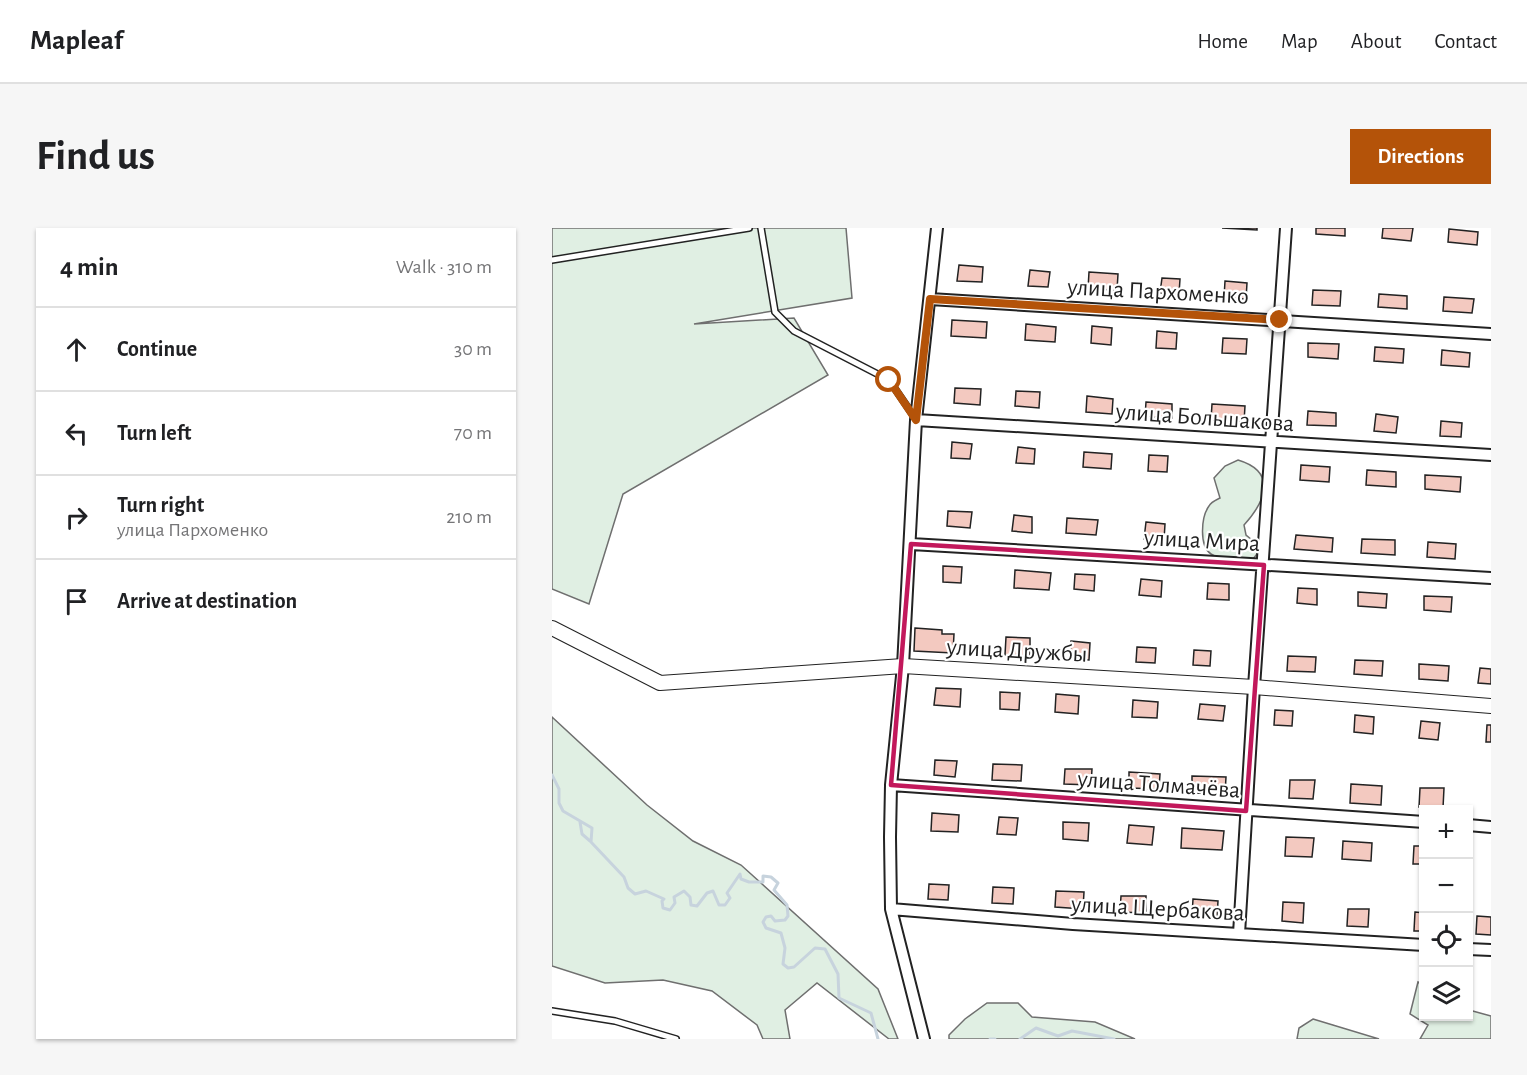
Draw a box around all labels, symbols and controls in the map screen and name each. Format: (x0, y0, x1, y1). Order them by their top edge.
text: Mapleaf (30, 27, 123, 55)
text: Home (1197, 31, 1248, 52)
text: Map (1281, 31, 1318, 52)
text: About (1351, 31, 1401, 52)
text: Contact (1434, 31, 1497, 52)
button: Directions (1350, 129, 1491, 184)
text: Find us (36, 135, 155, 177)
text: 4 min (60, 254, 119, 280)
text: Walk · 310 m (396, 257, 492, 277)
street label: улица Пархоменко (1066, 275, 1249, 309)
route end (1266, 306, 1292, 332)
icon: ahead (60, 333, 93, 366)
text: Continue (117, 338, 197, 360)
text: 30 m (454, 339, 492, 359)
route start (875, 366, 901, 392)
street label: улица Большакова (1114, 400, 1295, 436)
icon: left (60, 417, 93, 450)
text: Turn left (117, 422, 191, 444)
text: 70 m (454, 423, 492, 443)
text: Turn right (117, 494, 204, 516)
icon: right (60, 501, 93, 534)
text: 210 m (446, 507, 492, 527)
text: улица Пархоменко (117, 520, 268, 540)
street label: улица Мира (1142, 526, 1261, 556)
icon: arrive (60, 585, 93, 618)
text: Arrive at destination (117, 590, 297, 612)
street label: улица Дружбы (945, 635, 1088, 667)
street label: улица Толмачёва (1076, 767, 1241, 803)
map controls (1419, 805, 1473, 1021)
button: + (1419, 805, 1473, 859)
button: − (1419, 859, 1473, 913)
street label: улица Щербакова (1070, 892, 1245, 926)
button: locate (1419, 913, 1473, 967)
button: layers (1419, 967, 1473, 1021)

